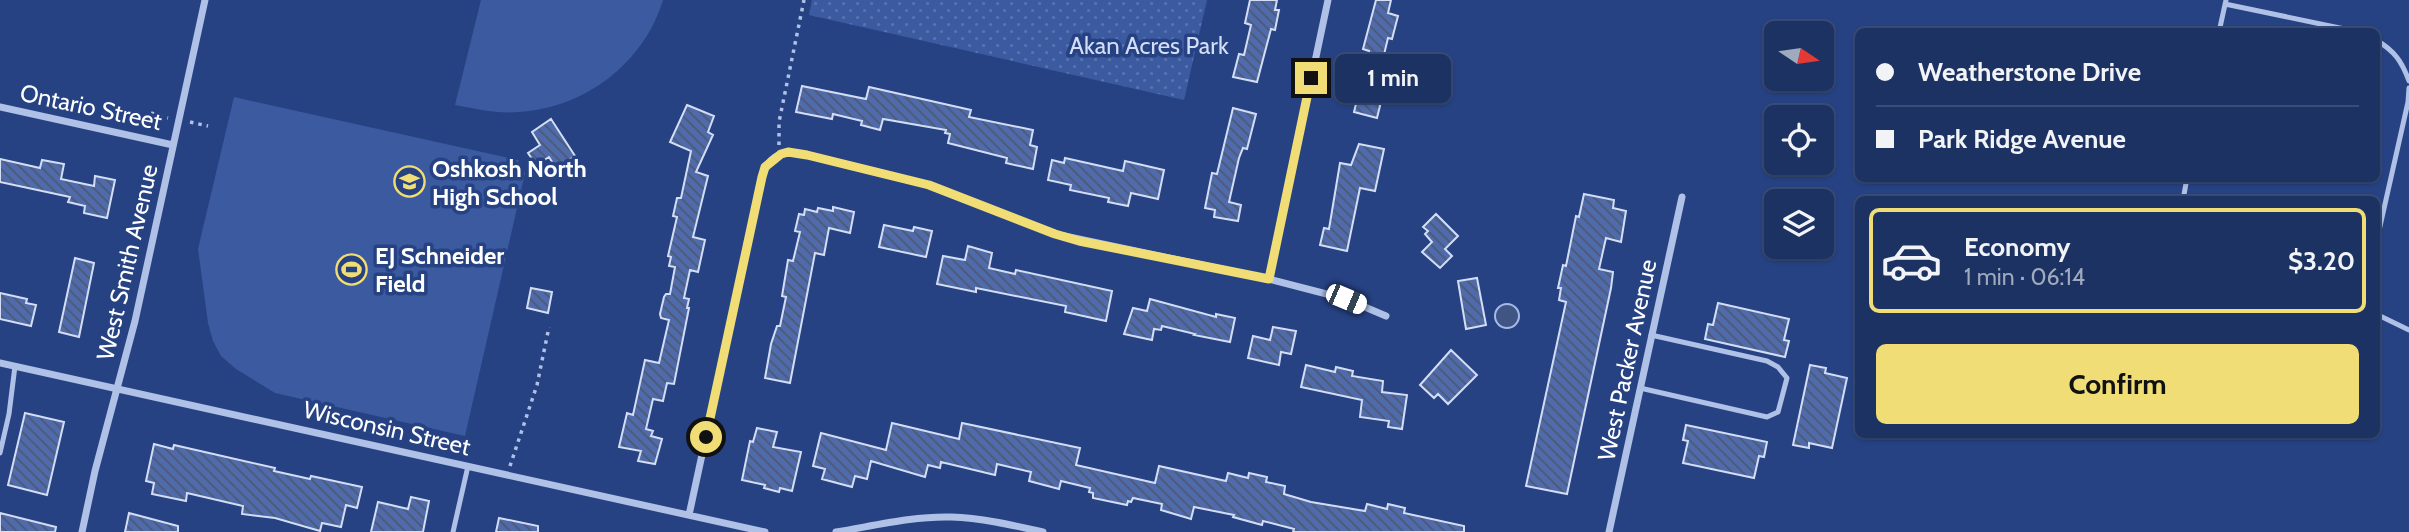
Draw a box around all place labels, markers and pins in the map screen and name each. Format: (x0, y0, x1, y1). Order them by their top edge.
place label: Oshkosh North High School (432, 154, 587, 211)
school or university icon: Oshkosh North High School (392, 165, 426, 199)
place label: EJ Schneider Field (375, 241, 504, 298)
sports icon: EJ Schneider Field (335, 252, 369, 286)

